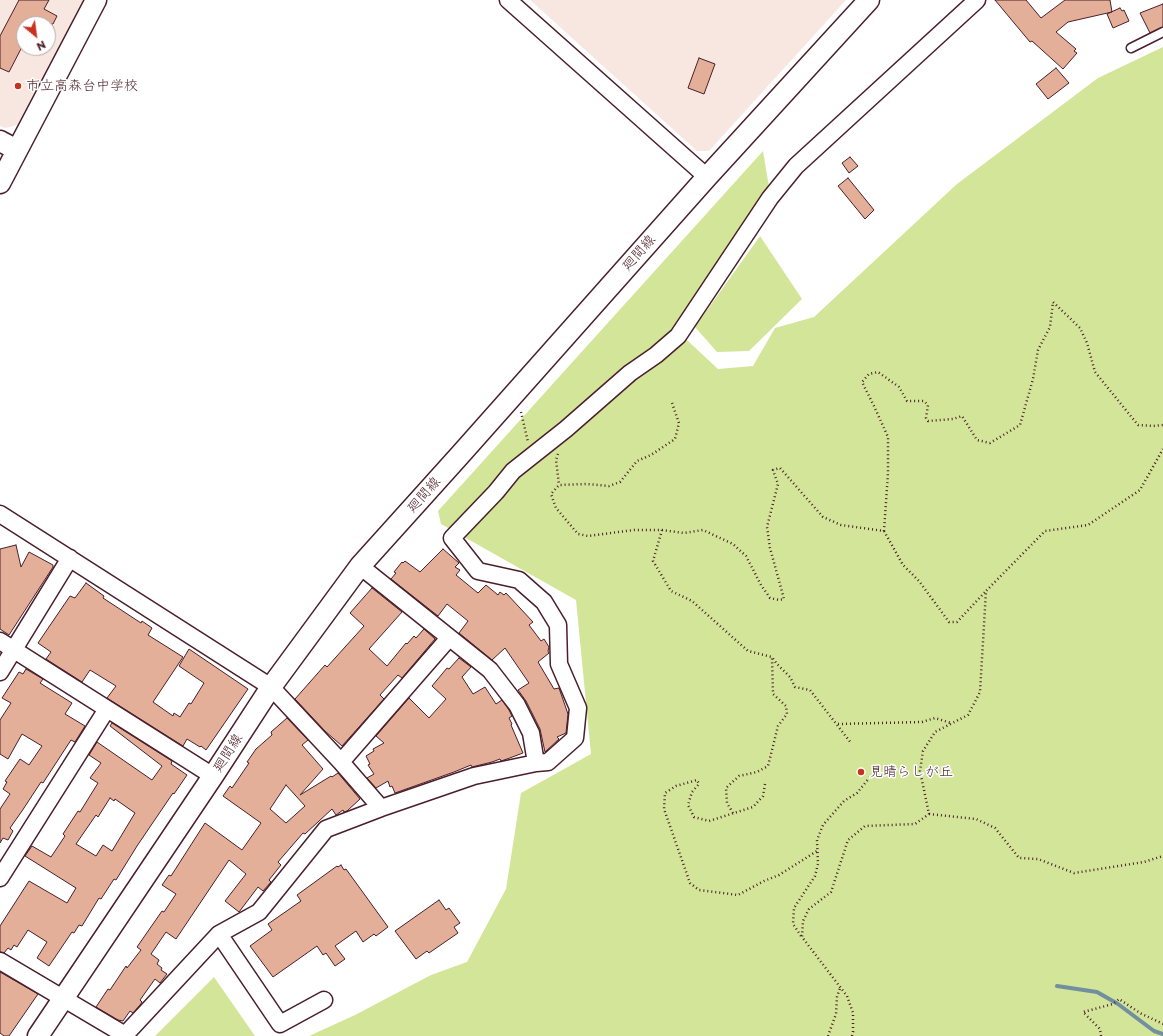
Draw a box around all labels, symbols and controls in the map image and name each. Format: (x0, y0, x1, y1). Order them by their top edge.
north arrow (16, 16, 56, 56)
text: N (34, 37, 50, 56)
place label: 市立高森台中学校 (26, 78, 138, 94)
marker: 市立高森台中学校 (13, 81, 23, 91)
street label: 廻間線 (619, 232, 659, 274)
street label: 廻間線 (404, 474, 444, 516)
street label: 廻間線 (210, 731, 246, 775)
place label: 見晴らしが丘 (869, 764, 953, 780)
marker: 見晴らしが丘 (856, 767, 866, 777)

